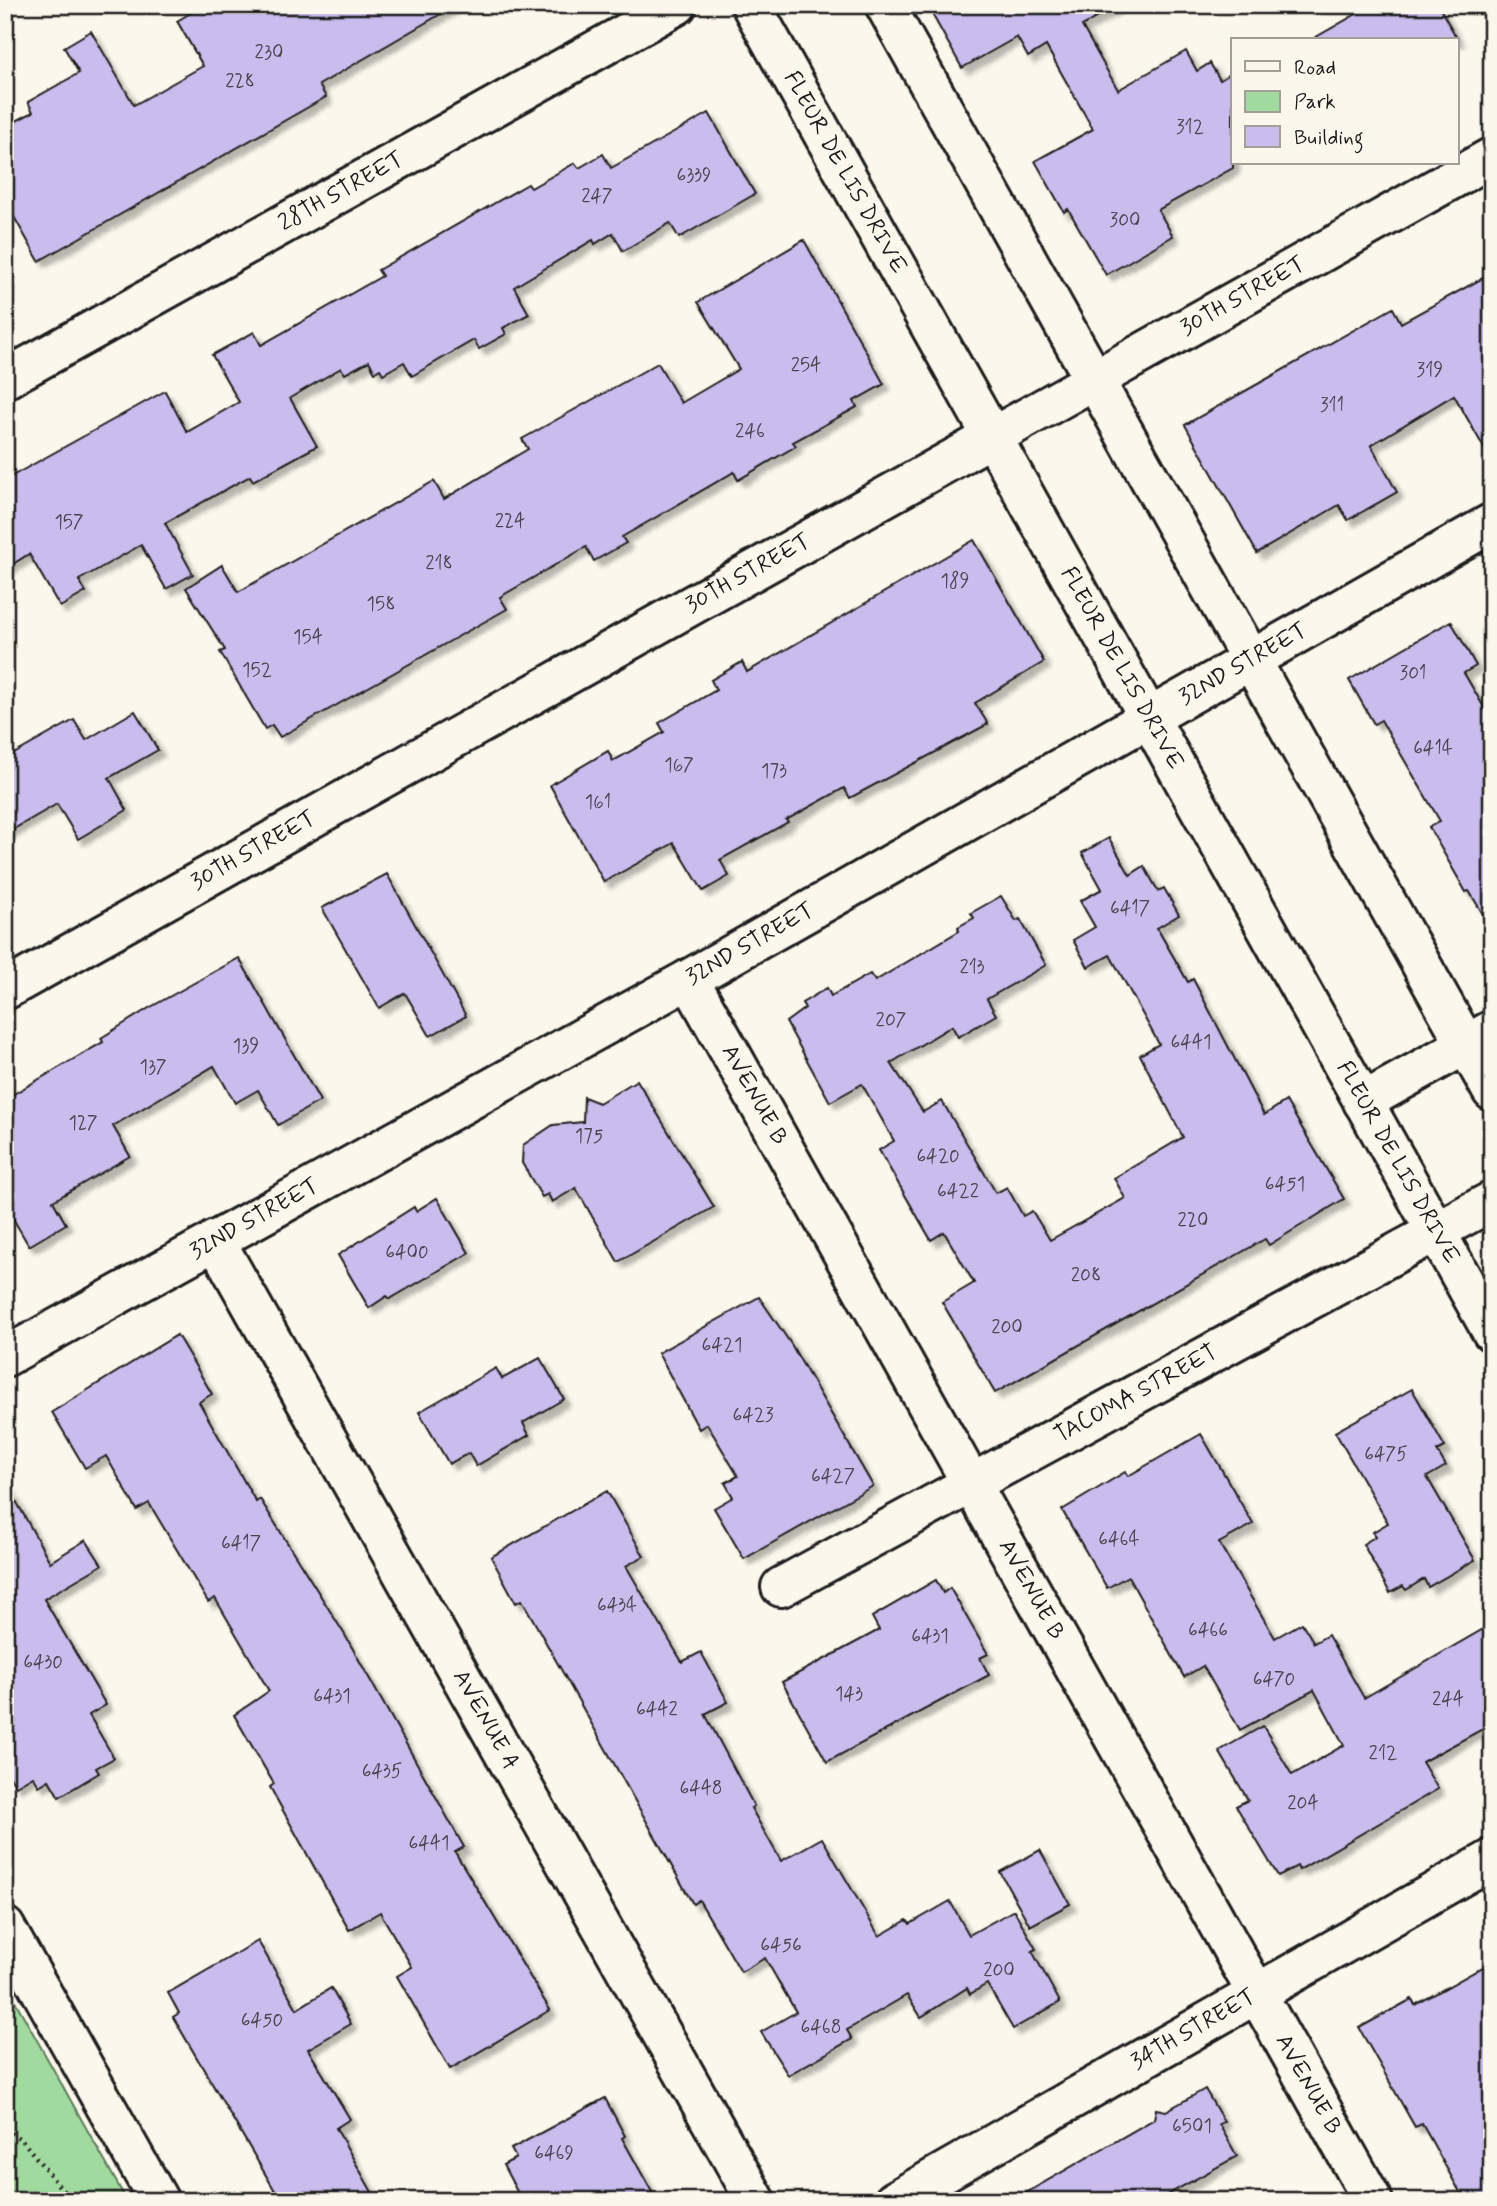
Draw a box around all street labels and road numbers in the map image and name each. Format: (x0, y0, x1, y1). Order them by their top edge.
street label: FLEUR DE LIS DRIVE (776, 66, 913, 279)
street label: 28TH STREET (273, 145, 409, 239)
street label: 30TH STREET (1175, 250, 1311, 343)
street label: 30TH STREET (681, 527, 816, 621)
street label: FLEUR DE LIS DRIVE (1053, 562, 1190, 775)
street label: 32ND STREET (1174, 616, 1313, 713)
street label: 30TH STREET (186, 804, 321, 898)
street label: 32ND STREET (681, 896, 820, 993)
street label: AVENUE B (714, 1040, 794, 1151)
street label: FLEUR DE LIS DRIVE (1329, 1056, 1466, 1269)
street label: 32ND STREET (185, 1171, 324, 1267)
street label: TACOMA STREET (1049, 1338, 1223, 1451)
street label: AVENUE B (991, 1534, 1071, 1645)
street label: AVENUE A (445, 1665, 525, 1776)
street label: 34TH STREET (1126, 1982, 1261, 2077)
street label: AVENUE B (1268, 2029, 1348, 2140)

